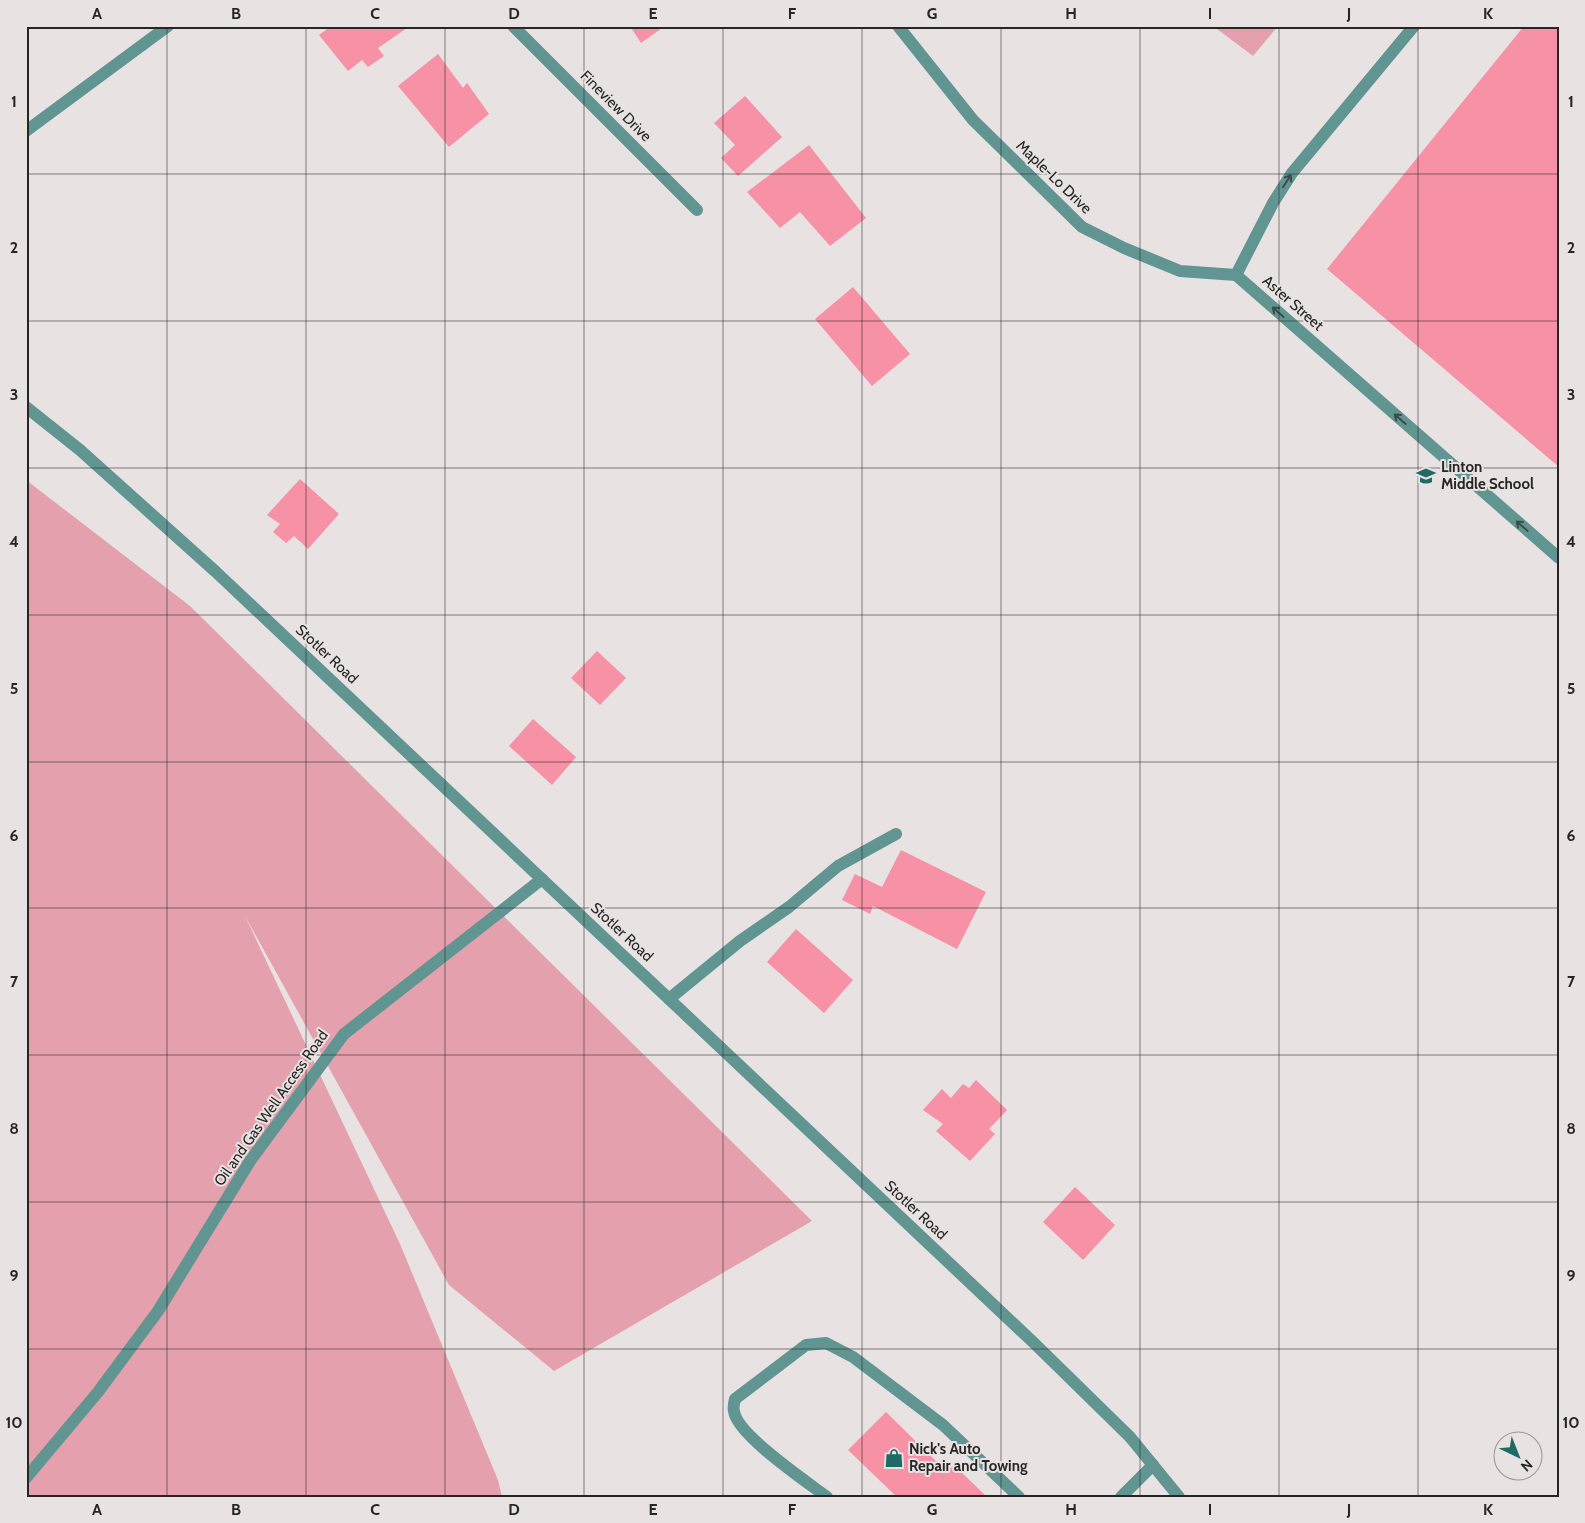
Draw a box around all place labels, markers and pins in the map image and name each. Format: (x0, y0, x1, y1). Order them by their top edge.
place label: Linton Middle School (1441, 458, 1534, 493)
school or university icon: Linton Middle School (1415, 465, 1437, 487)
place label: Nick's Auto Repair and Towing (909, 1440, 1028, 1475)
shop icon: Nick's Auto Repair and Towing (883, 1447, 905, 1469)

